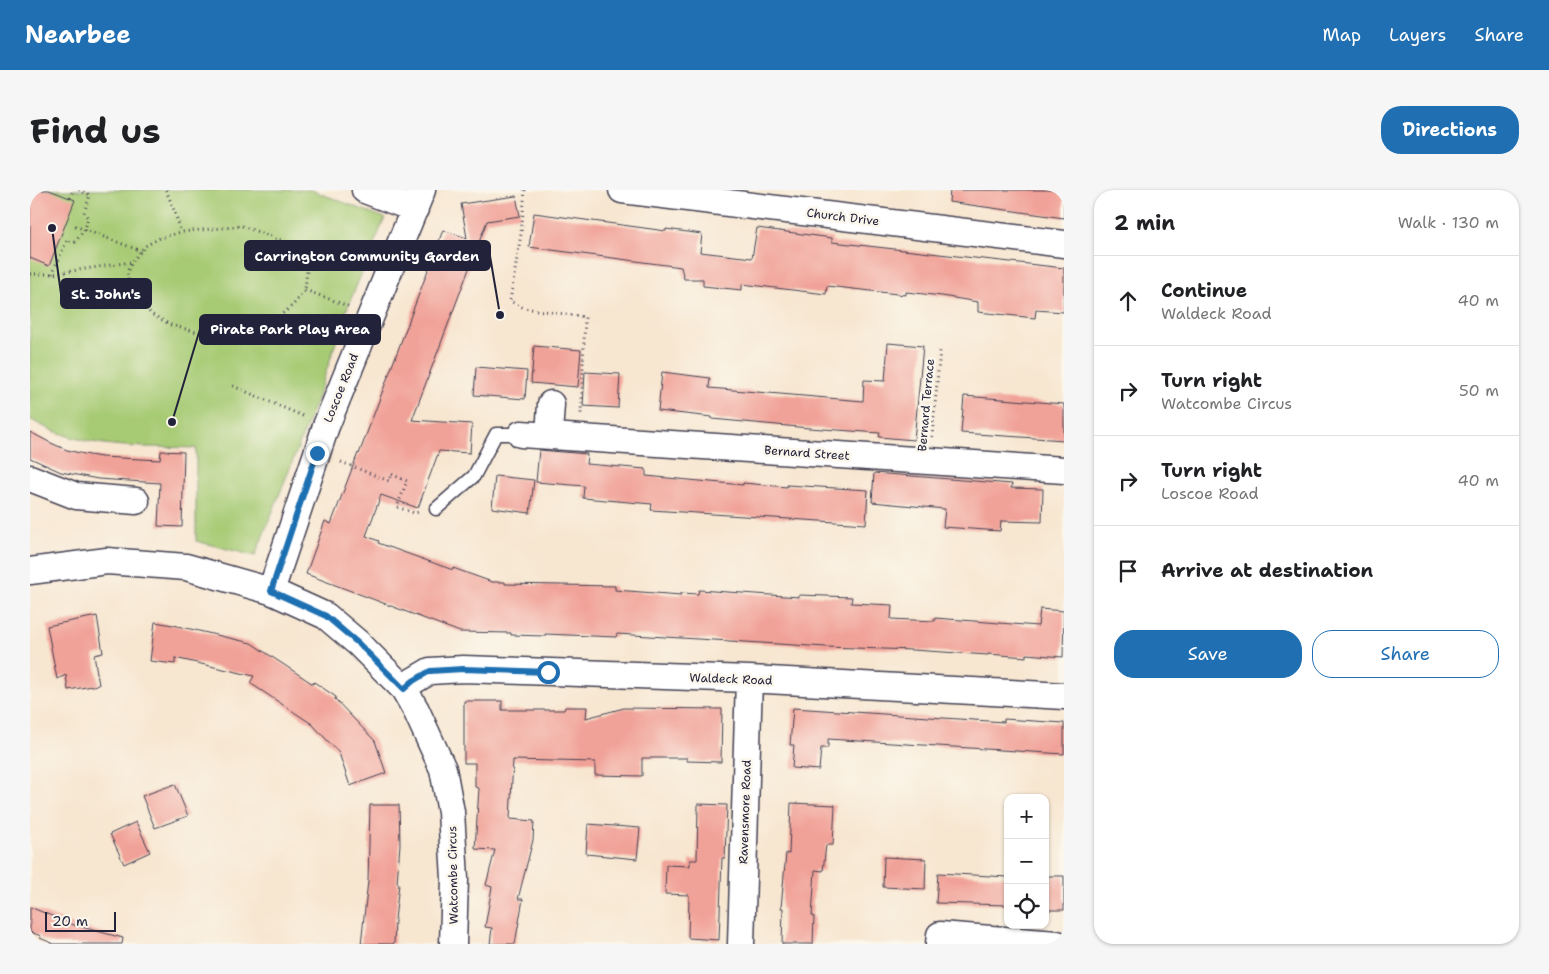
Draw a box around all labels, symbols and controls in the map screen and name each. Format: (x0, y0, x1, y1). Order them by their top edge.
text: Nearbee (25, 19, 131, 51)
text: Map (1323, 23, 1361, 47)
text: Layers (1389, 23, 1446, 47)
text: Share (1474, 23, 1524, 47)
button: Directions (1381, 106, 1519, 154)
text: Find us (30, 107, 161, 154)
street label: Church Drive (806, 205, 881, 229)
text: 2 min (1114, 209, 1175, 237)
text: Walk · 130 m (1398, 212, 1499, 233)
callout: Carrington Community Garden (245, 241, 490, 270)
text: Carrington Community Garden (255, 247, 479, 265)
text: Continue (1161, 278, 1247, 303)
callout: St. John's (61, 279, 151, 308)
text: St. John's (71, 285, 141, 303)
icon: ahead (1114, 287, 1142, 315)
text: 40 m (1457, 290, 1499, 311)
text: Waldeck Road (1161, 303, 1272, 324)
callout: Pirate Park Play Area (200, 315, 380, 344)
text: Pirate Park Play Area (210, 320, 370, 338)
street label: Loscoe Road (320, 351, 362, 425)
street label: Bernard Terrace (914, 358, 938, 452)
text: Turn right (1161, 368, 1262, 393)
icon: right (1114, 377, 1142, 405)
text: 50 m (1459, 380, 1499, 401)
text: Watcombe Circus (1161, 393, 1292, 414)
route end (306, 442, 329, 465)
street label: Bernard Street (764, 442, 850, 464)
text: Turn right (1161, 458, 1262, 483)
icon: right (1114, 467, 1142, 495)
text: 40 m (1457, 470, 1499, 491)
text: Loscoe Road (1161, 483, 1259, 504)
icon: arrive (1114, 557, 1142, 585)
text: Arrive at destination (1161, 558, 1373, 583)
button: Save (1114, 630, 1302, 678)
button: Share (1312, 630, 1499, 678)
route start (537, 661, 560, 684)
street label: Waldeck Road (689, 670, 773, 688)
street label: Ravensmore Road (735, 759, 755, 864)
map controls (1004, 794, 1049, 929)
button: + (1004, 794, 1049, 839)
street label: Watcombe Circus (444, 826, 462, 924)
button: − (1004, 839, 1049, 884)
button: locate (1004, 884, 1049, 929)
scale bar (45, 909, 116, 932)
text: 20 m (52, 912, 88, 930)

